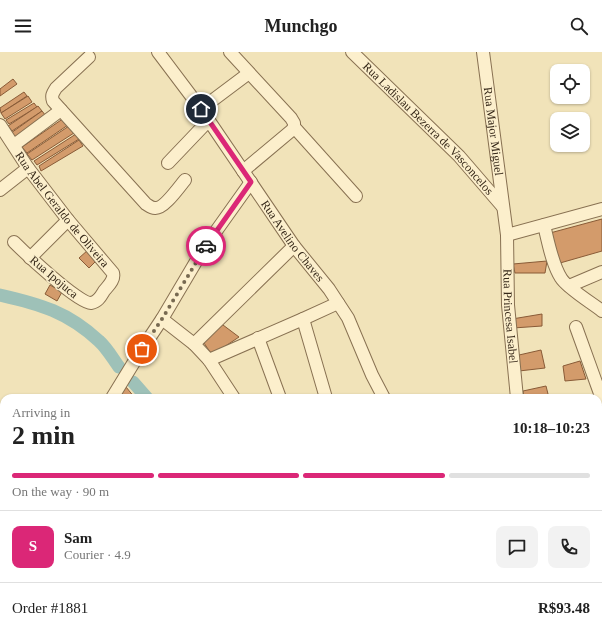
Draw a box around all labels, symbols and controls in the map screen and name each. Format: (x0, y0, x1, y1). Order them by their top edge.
icon: menu (12, 15, 34, 37)
icon: search (568, 15, 590, 37)
text: Munchgo (264, 16, 338, 36)
street label: Rua Ladislau Bezerra de Vasconcelos (360, 59, 497, 198)
map controls (550, 64, 590, 152)
button: locate (550, 64, 590, 104)
street label: Rua Major Miguel (481, 86, 506, 177)
pin (184, 92, 218, 126)
icon: home (190, 98, 212, 120)
button: layers (550, 112, 590, 152)
street label: Rua Abel Geraldo de Oliveira (12, 149, 112, 271)
street label: Rua Avelino Chaves (258, 197, 327, 285)
courier (186, 226, 226, 266)
icon: car (195, 235, 217, 257)
street label: Rua Ipojuca (27, 253, 81, 302)
street label: Rua Princesa Isabel (500, 269, 521, 365)
pin (125, 332, 159, 366)
icon: bag (131, 338, 153, 360)
text: Arriving in (12, 405, 70, 420)
text: 10:18–10:23 (513, 420, 590, 436)
text: 2 min (12, 421, 75, 450)
text: On the way · 90 m (12, 484, 109, 499)
button: chat (496, 526, 538, 568)
button: phone (548, 526, 590, 568)
text: Sam (64, 530, 92, 546)
text: S (29, 538, 37, 554)
text: Courier · 4.9 (64, 547, 131, 562)
text: Order #1881 (12, 600, 88, 616)
text: R$93.48 (538, 600, 590, 616)

